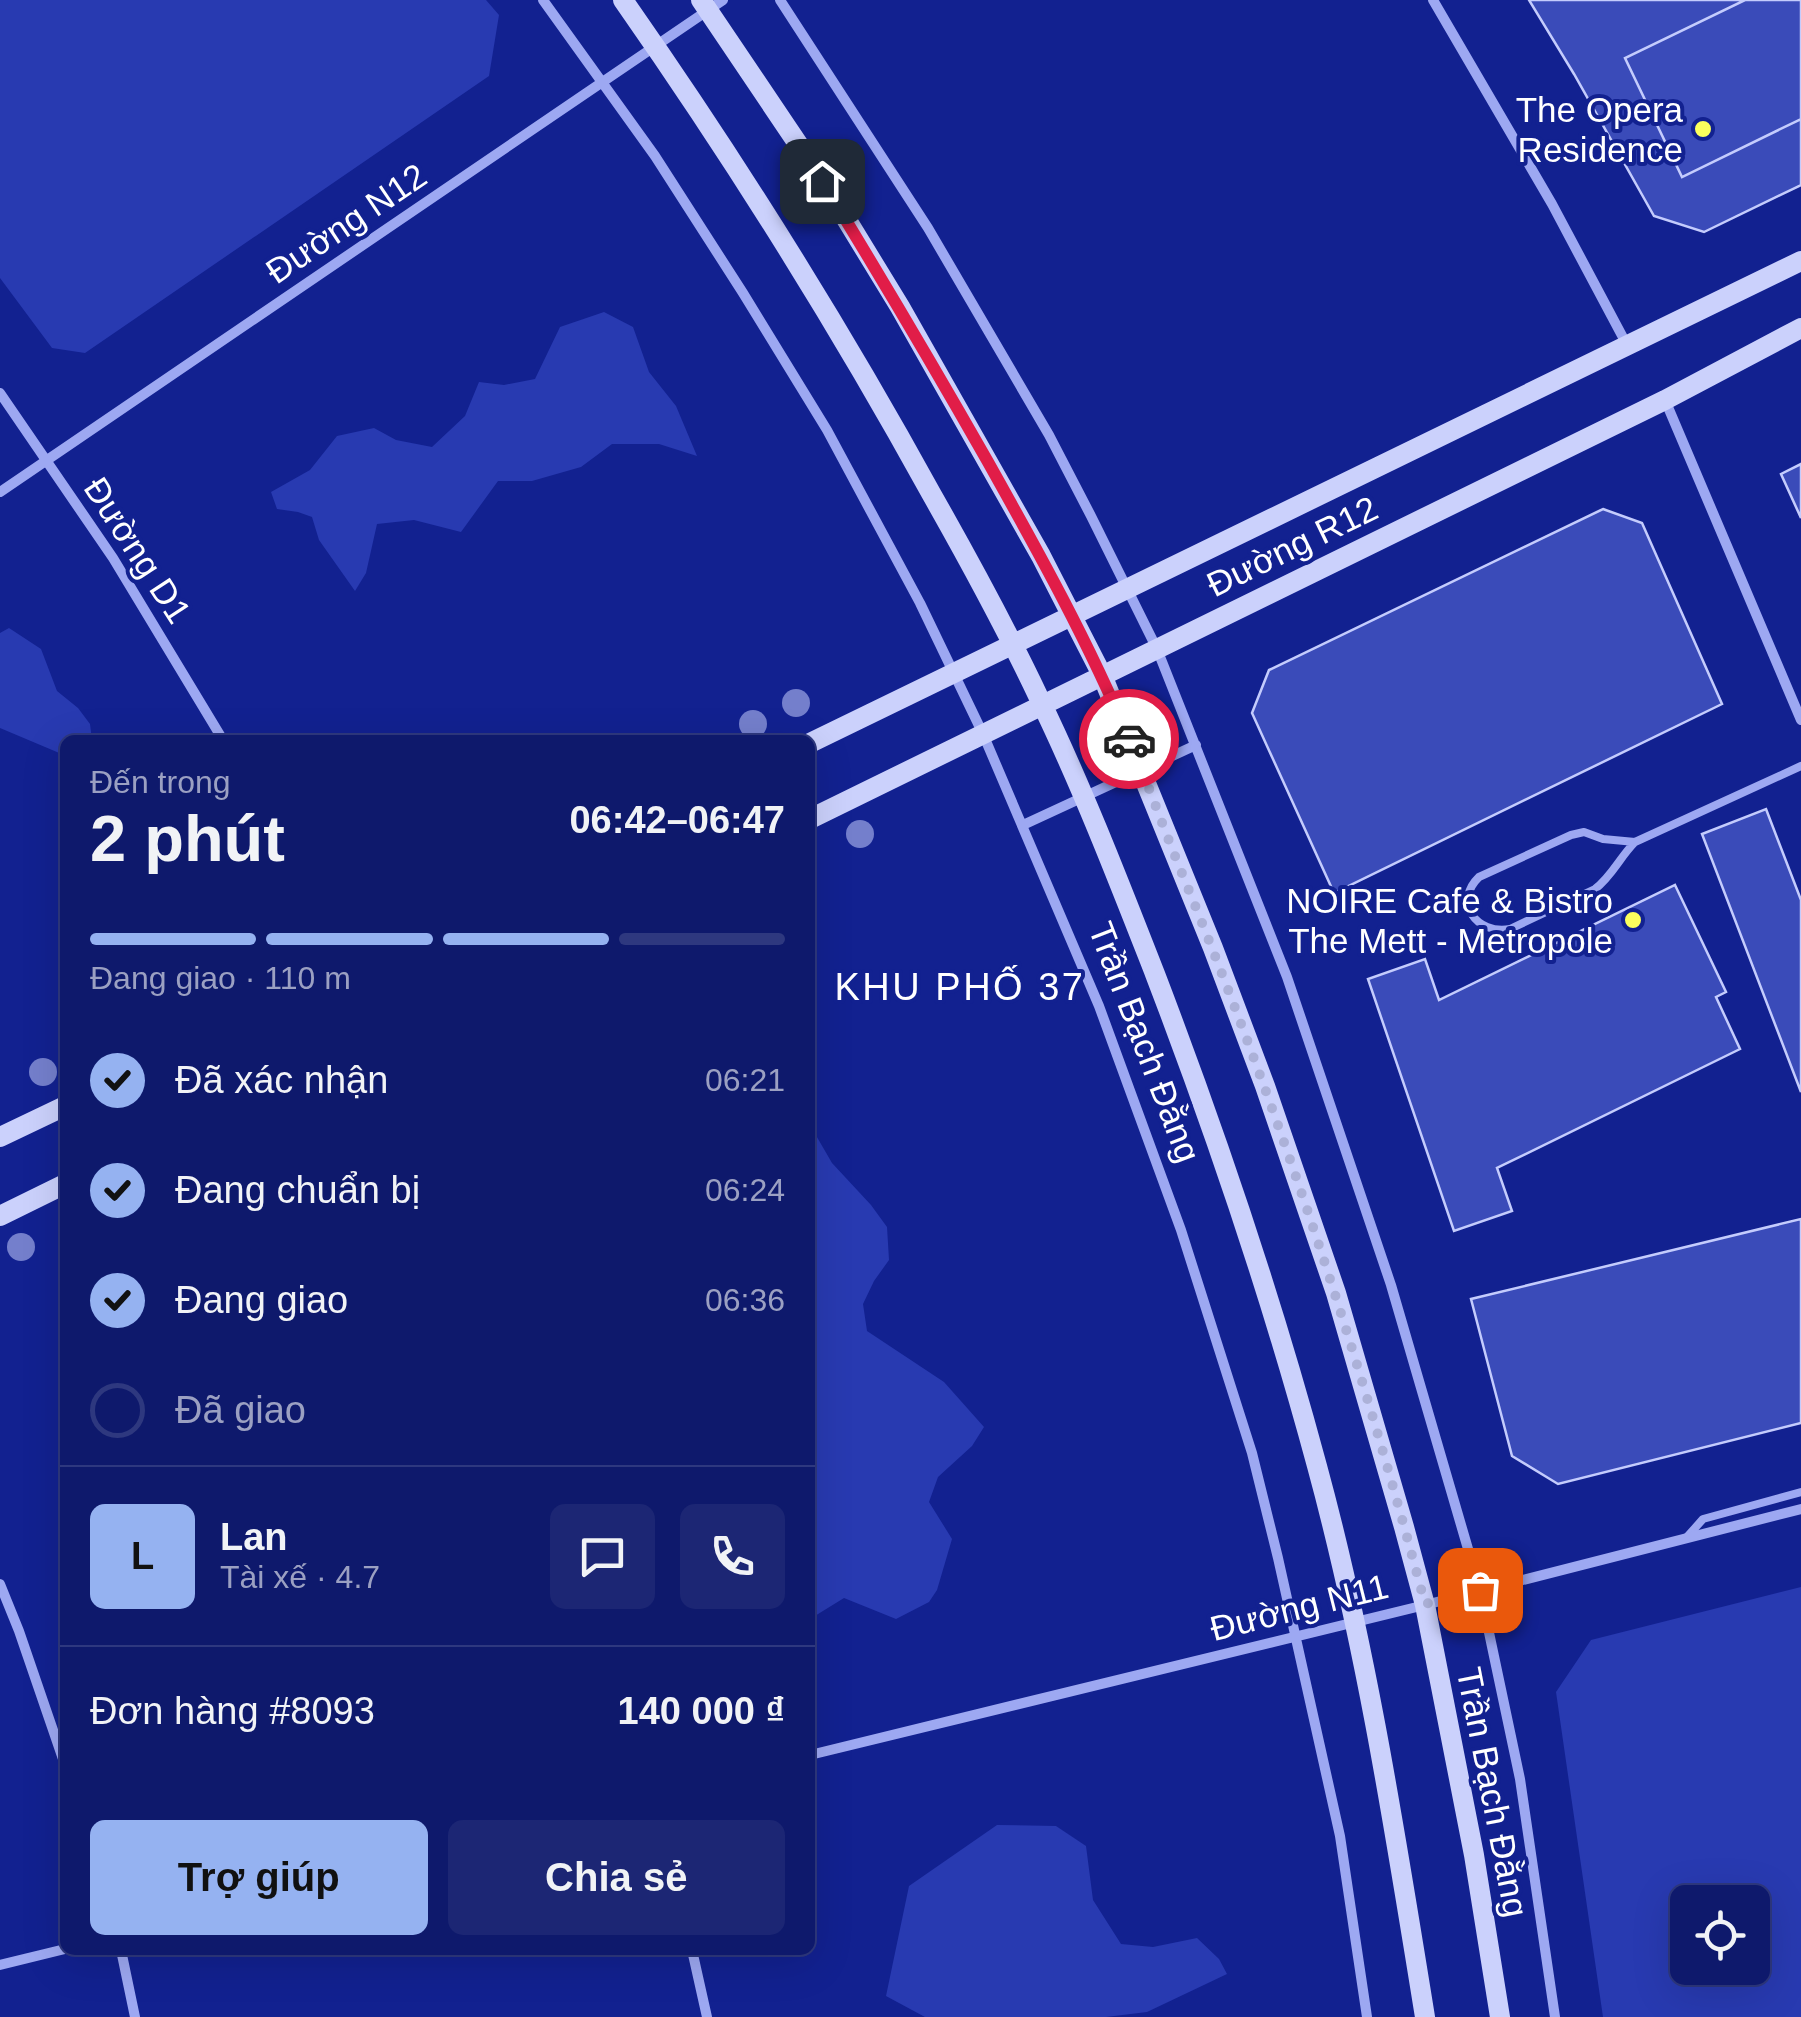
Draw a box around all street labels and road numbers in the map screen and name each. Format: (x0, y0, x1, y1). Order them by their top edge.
street label: Đường N12 (259, 155, 433, 291)
street label: Đường D1 (77, 470, 199, 630)
street label: Đường R12 (1201, 488, 1383, 604)
street label: Trần Bạch Đằng (1081, 917, 1209, 1167)
street label: Đường N11 (1206, 1566, 1392, 1648)
street label: Trần Bạch Đằng (1450, 1664, 1536, 1920)

